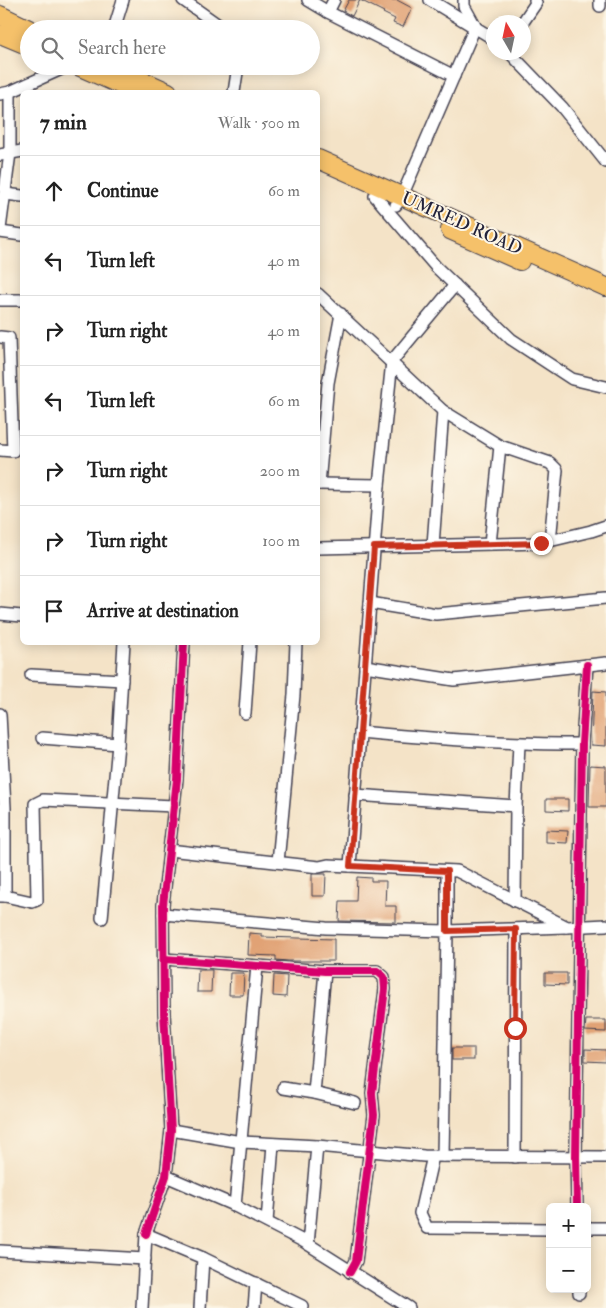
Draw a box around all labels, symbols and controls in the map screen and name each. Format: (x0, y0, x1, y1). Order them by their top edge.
north arrow (486, 15, 531, 60)
search box (20, 20, 320, 75)
icon: search (38, 34, 66, 62)
text: Search here (78, 36, 166, 60)
text: 7 min (40, 109, 87, 136)
text: Walk · 500 m (218, 113, 300, 133)
icon: ahead (40, 177, 68, 205)
text: Continue (87, 179, 158, 203)
text: 60 m (268, 181, 300, 201)
street label: UMRED ROAD (398, 187, 526, 260)
icon: left (40, 247, 68, 275)
text: Turn left (87, 249, 155, 273)
text: 40 m (267, 251, 300, 271)
icon: right (40, 317, 68, 345)
text: Turn right (87, 319, 167, 343)
text: 40 m (267, 321, 300, 341)
icon: left (40, 387, 68, 415)
text: Turn left (87, 389, 155, 413)
text: 60 m (268, 391, 300, 411)
icon: right (40, 457, 68, 485)
text: Turn right (87, 459, 167, 483)
text: 200 m (260, 461, 300, 481)
icon: right (40, 527, 68, 555)
text: Turn right (87, 529, 167, 553)
text: 100 m (262, 531, 300, 551)
route end (530, 532, 553, 555)
icon: arrive (40, 597, 68, 625)
text: Arrive at destination (87, 599, 239, 623)
route start (504, 1017, 527, 1040)
map controls (546, 1203, 591, 1293)
button: + (546, 1203, 591, 1248)
button: − (546, 1248, 591, 1293)

